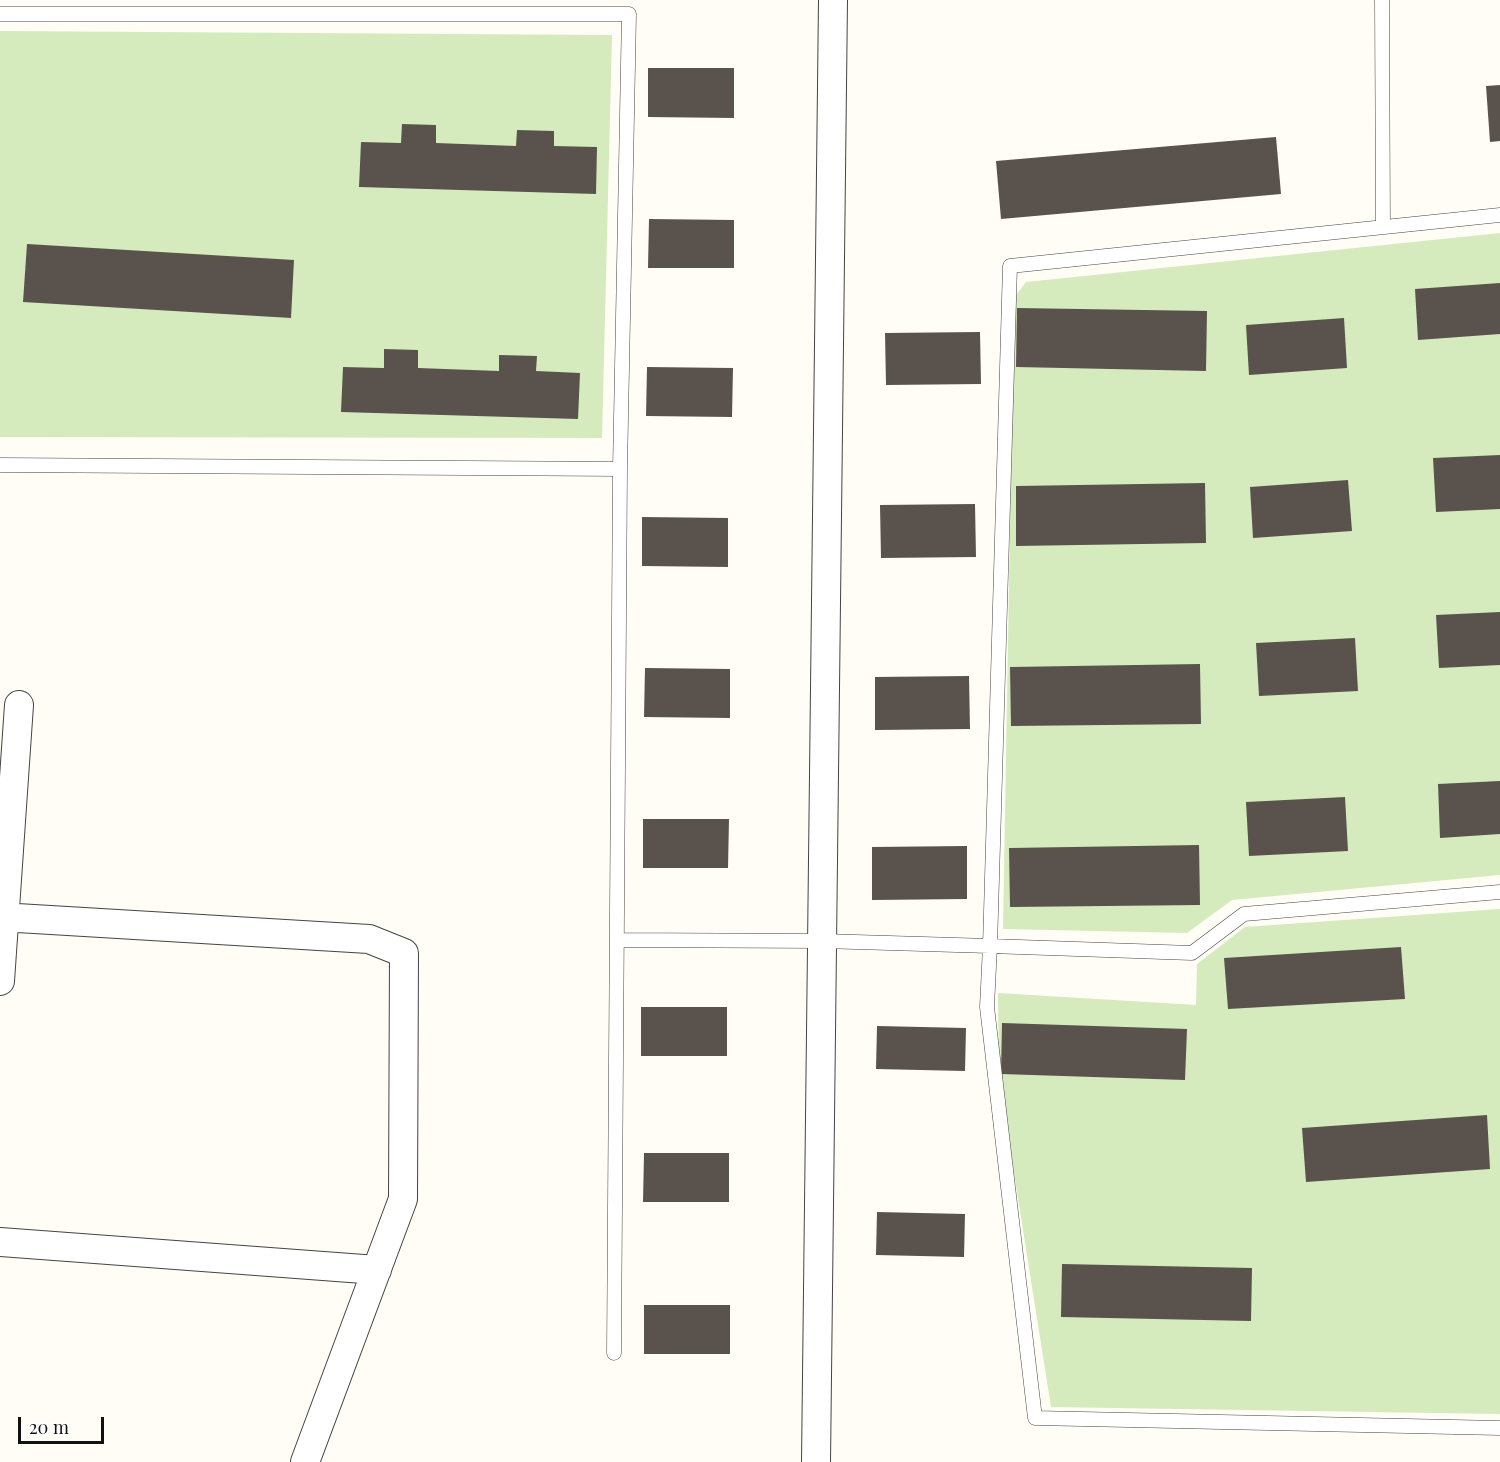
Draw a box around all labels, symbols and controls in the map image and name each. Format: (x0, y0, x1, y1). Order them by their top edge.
scale bar (21, 1405, 106, 1443)
text: 20 m (29, 1415, 69, 1439)

